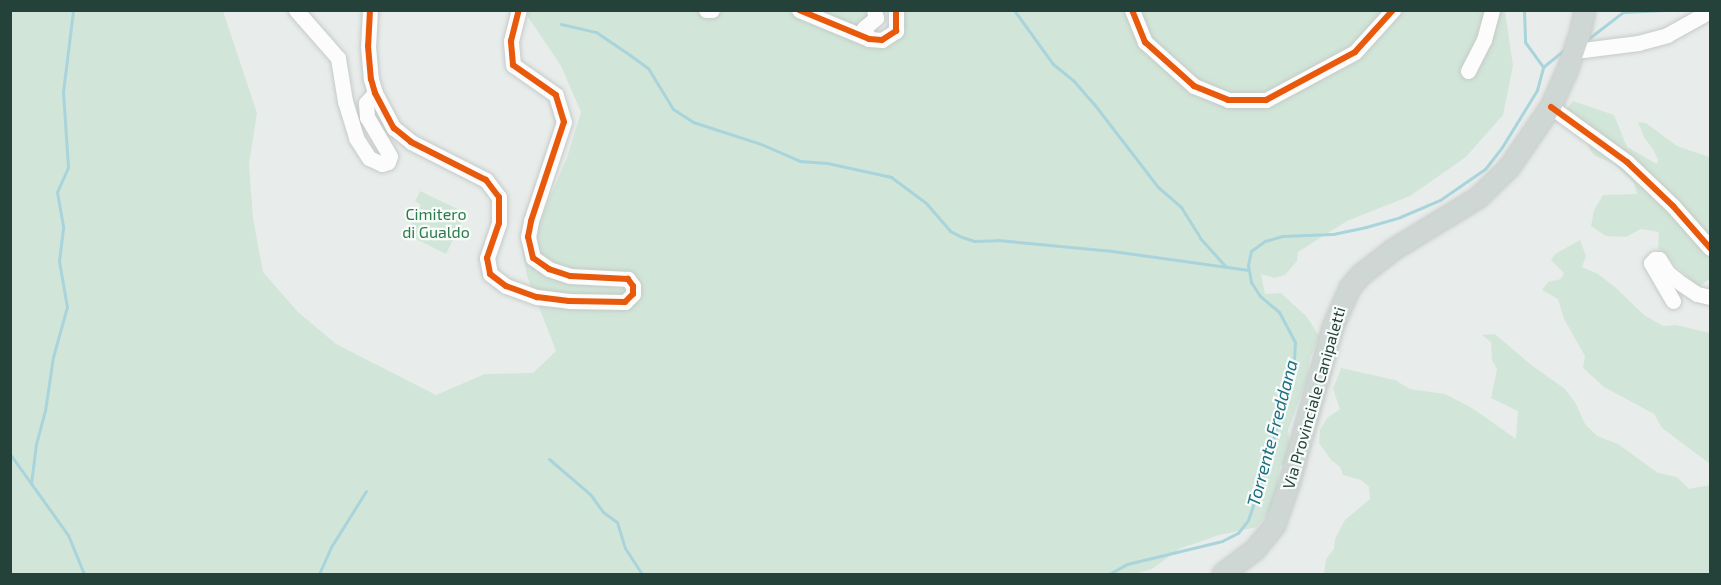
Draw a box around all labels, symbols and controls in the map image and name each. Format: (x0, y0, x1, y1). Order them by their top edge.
park label: Cimitero di Gualdo (402, 204, 470, 242)
street label: Via Provinciale Canipaletti (1279, 305, 1349, 491)
water label: Torrente Freddana (1242, 357, 1302, 509)

